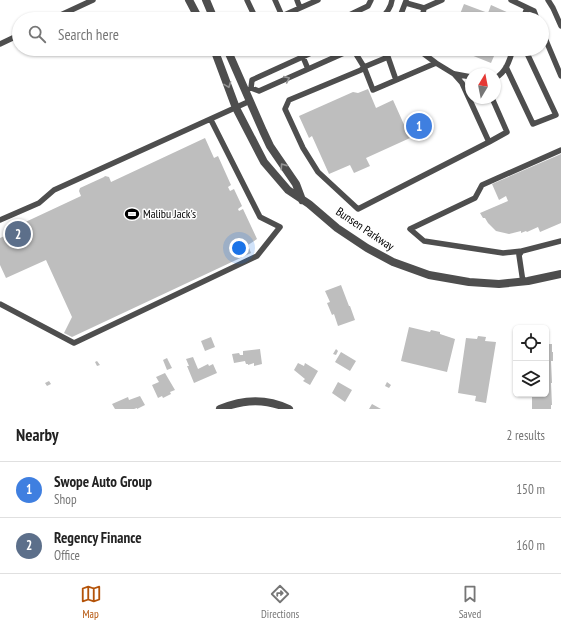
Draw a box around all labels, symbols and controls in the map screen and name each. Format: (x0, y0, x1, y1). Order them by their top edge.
search box (12, 12, 549, 56)
icon: search (26, 23, 48, 45)
text: Search here (58, 25, 119, 44)
north arrow (465, 68, 501, 104)
one-way arrow (283, 75, 290, 83)
one-way arrow (223, 82, 231, 89)
pin: 1 (406, 111, 432, 141)
one-way arrow (281, 163, 288, 170)
street label: Bunsen Parkway (333, 204, 398, 254)
sports icon: Malibu Jack's (124, 206, 140, 222)
place label: Malibu Jack's (143, 206, 196, 221)
pin: 2 (5, 219, 31, 249)
your location (229, 238, 249, 258)
map controls (513, 325, 549, 397)
button: locate (513, 325, 549, 361)
button: layers (513, 361, 549, 397)
text: Nearby (16, 424, 59, 446)
text: 2 results (506, 427, 545, 444)
text: Swope Auto Group (54, 472, 152, 491)
text: 1 (26, 481, 32, 498)
text: 150 m (516, 481, 545, 498)
text: Shop (54, 491, 77, 508)
text: Regency Finance (54, 528, 142, 547)
text: 2 (26, 537, 32, 554)
text: 160 m (516, 537, 545, 554)
text: Office (54, 547, 80, 564)
tab: Map (80, 583, 102, 621)
tab: Directions (261, 583, 299, 621)
tab: Saved (459, 583, 481, 621)

